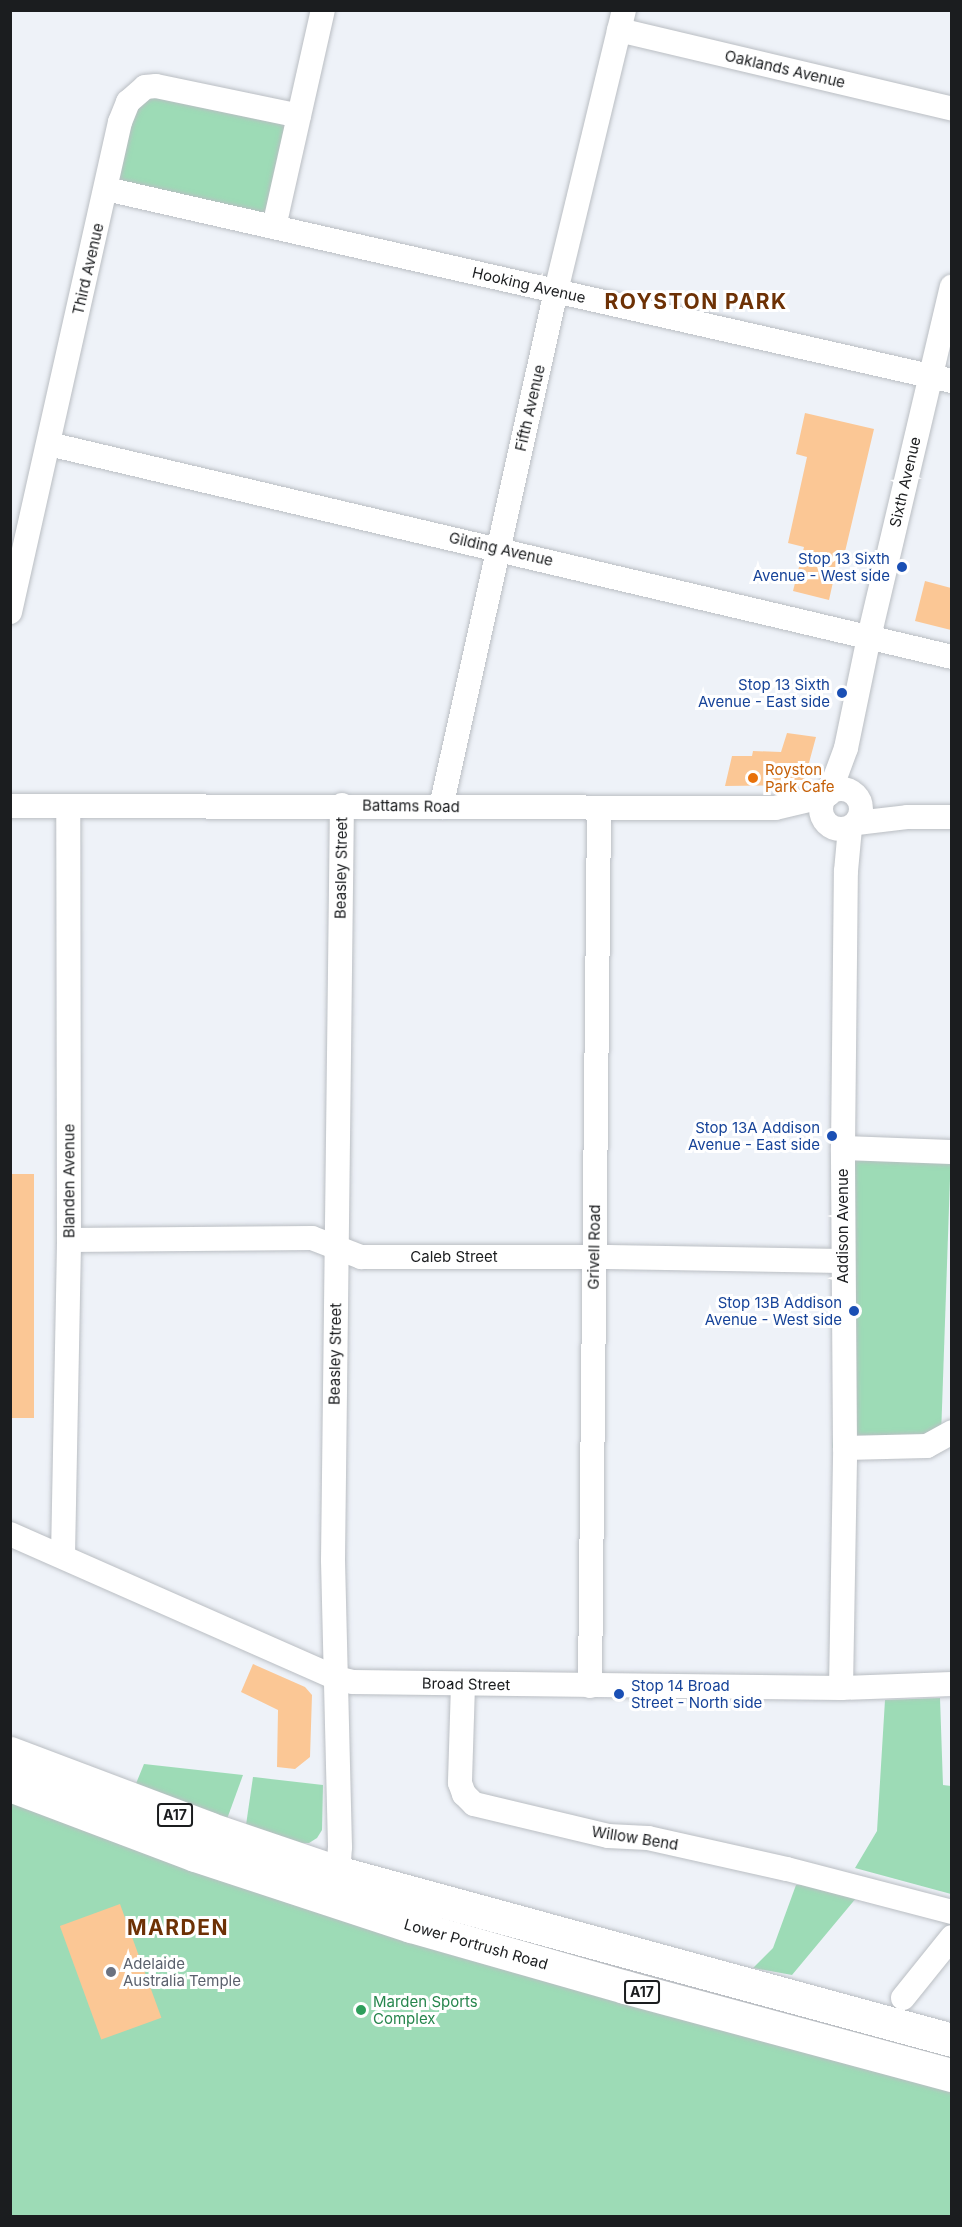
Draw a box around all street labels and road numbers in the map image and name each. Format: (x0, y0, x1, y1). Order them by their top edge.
street label: Oaklands Avenue (723, 46, 847, 92)
street label: Third Avenue (69, 221, 107, 317)
street label: Hooking Avenue (470, 263, 588, 307)
street label: Fifth Avenue (511, 363, 549, 453)
street label: Sixth Avenue (886, 435, 924, 529)
street label: Gilding Avenue (447, 528, 555, 570)
street label: Battams Road (362, 796, 460, 816)
street label: Beasley Street (331, 817, 351, 919)
street label: Blanden Avenue (60, 1124, 78, 1238)
street label: Addison Avenue (834, 1168, 852, 1284)
street label: Grivell Road (584, 1204, 604, 1290)
street label: Caleb Street (410, 1248, 498, 1266)
street label: Beasley Street (325, 1303, 345, 1405)
street label: Broad Street (422, 1674, 510, 1694)
road number: A17 (157, 1804, 193, 1826)
street label: Willow Bend (590, 1822, 680, 1854)
street label: Lower Portrush Road (402, 1915, 550, 1973)
road number: A17 (624, 1981, 660, 2003)

